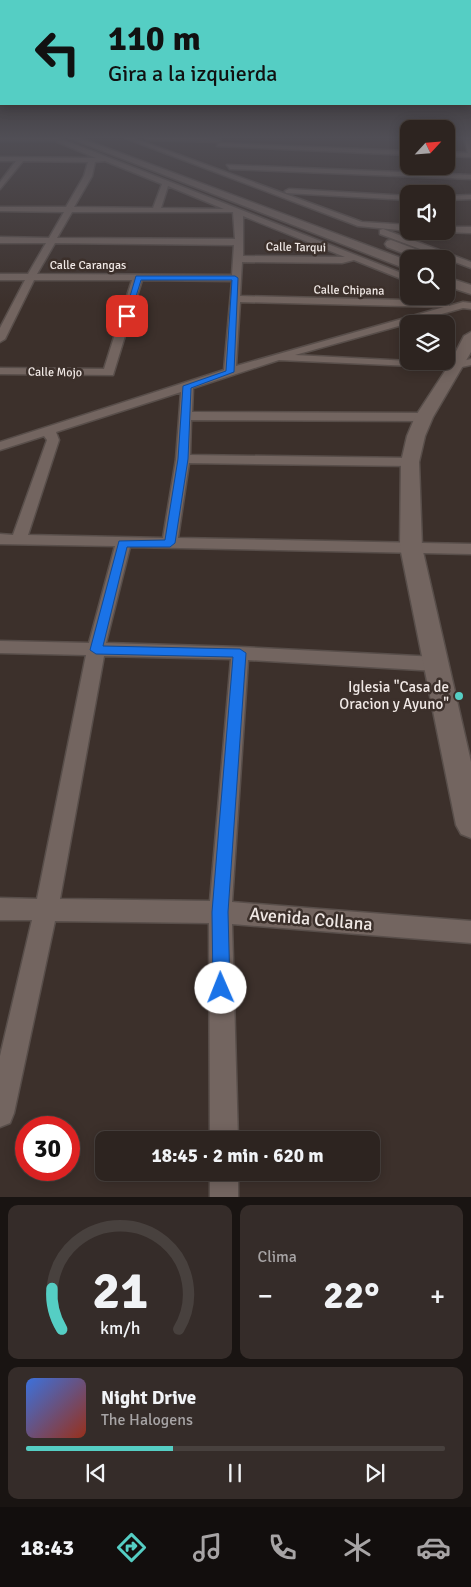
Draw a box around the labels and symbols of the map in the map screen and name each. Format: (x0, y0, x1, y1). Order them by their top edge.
north arrow (400, 120, 455, 175)
street label: Calle Tarqui (266, 239, 326, 256)
street label: Calle Carangas (50, 258, 126, 273)
street label: Calle Chipana (313, 282, 385, 299)
pin (106, 295, 148, 337)
street label: Calle Mojo (28, 365, 82, 380)
place label: Iglesia "Casa de Oracion y Ayuno" (339, 678, 449, 713)
marker: Iglesia "Casa de Oracion y Ayuno" (453, 690, 465, 702)
street label: Avenida Collana (248, 903, 374, 935)
position arrow (194, 961, 246, 1013)
speed limit sign: 30 (15, 1116, 80, 1181)

